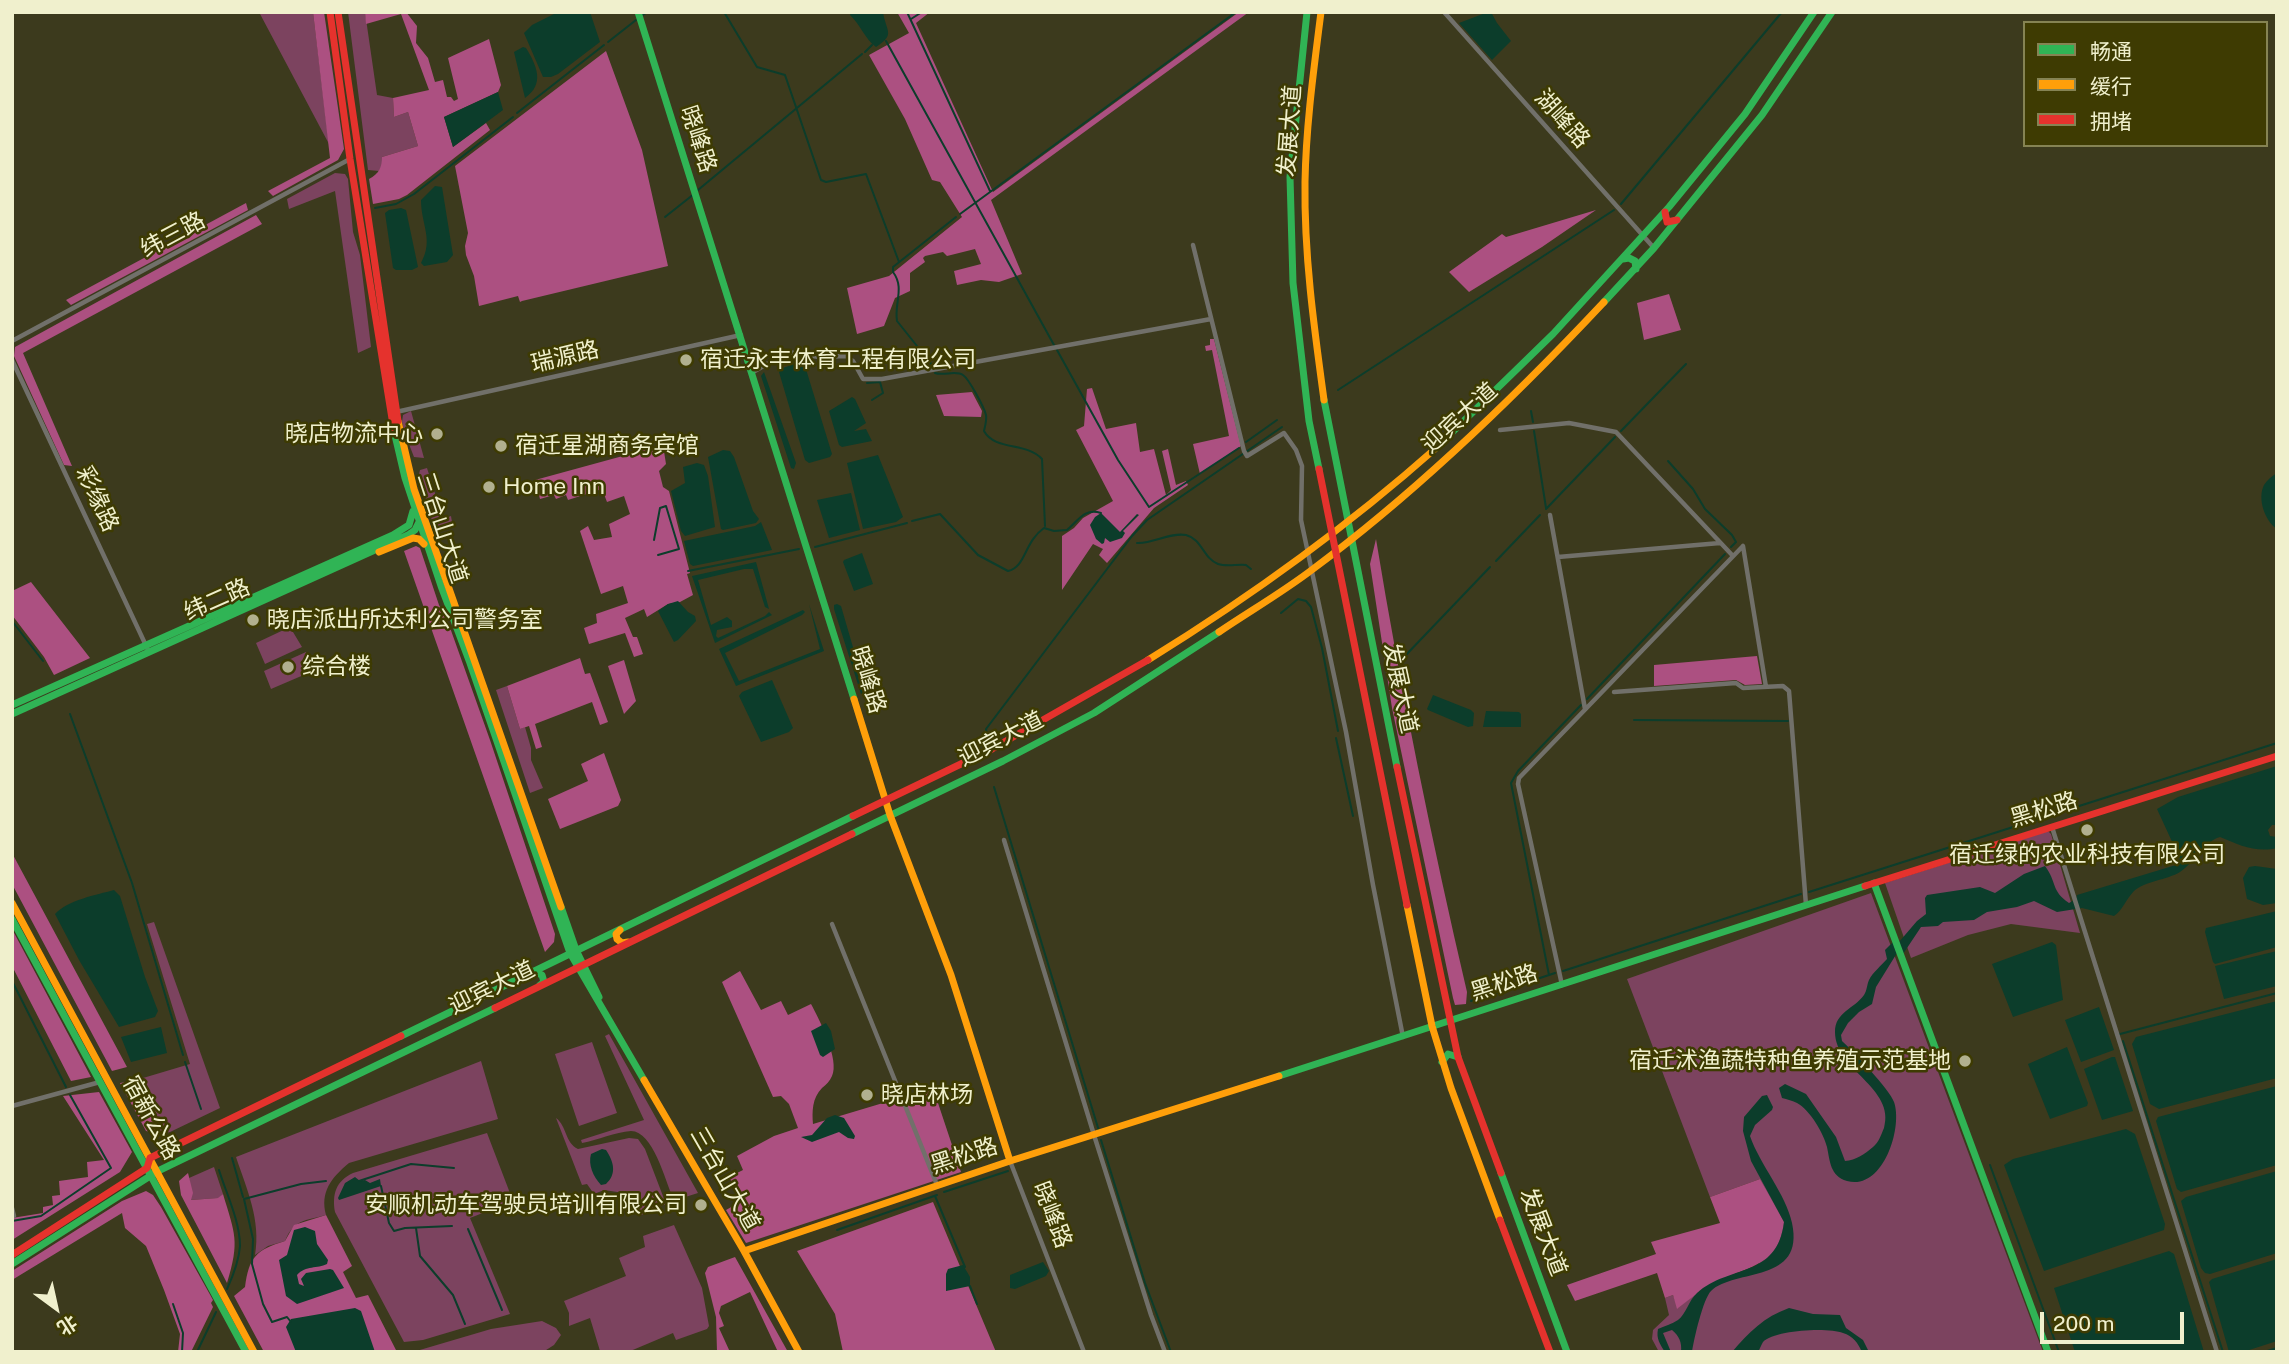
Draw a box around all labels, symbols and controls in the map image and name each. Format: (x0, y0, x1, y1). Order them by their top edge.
legend (2023, 21, 2268, 147)
text: 畅通 (2090, 39, 2132, 64)
text: 缓行 (2090, 74, 2132, 99)
street label: 发展大道 (1273, 84, 1307, 178)
street label: 湖峰路 (1529, 84, 1595, 154)
street label: 晓峰路 (674, 102, 722, 176)
text: 拥堵 (2090, 109, 2132, 134)
street label: 纬三路 (136, 207, 210, 263)
street label: 瑞源路 (528, 336, 602, 378)
place label: 宿迁永丰体育工程有限公司 (700, 346, 976, 374)
marker: 宿迁永丰体育工程有限公司 (678, 352, 694, 368)
street label: 迎宾大道 (1417, 377, 1503, 459)
place label: 晓店物流中心 (285, 420, 423, 448)
marker: 晓店物流中心 (429, 426, 445, 442)
place label: 宿迁星湖商务宾馆 (515, 432, 699, 460)
marker: 宿迁星湖商务宾馆 (493, 438, 509, 454)
street label: 彩缘路 (70, 462, 124, 536)
street label: 三台山大道 (411, 469, 473, 587)
place label: Home Inn (503, 473, 605, 501)
marker: Home Inn (481, 479, 497, 495)
street label: 纬二路 (180, 573, 254, 627)
place label: 晓店派出所达利公司警务室 (267, 606, 543, 634)
marker: 晓店派出所达利公司警务室 (245, 612, 261, 628)
street label: 发展大道 (1377, 640, 1423, 736)
street label: 晓峰路 (845, 643, 891, 717)
place label: 综合楼 (302, 653, 371, 681)
marker: 综合楼 (280, 659, 296, 675)
street label: 迎宾大道 (954, 706, 1048, 772)
street label: 黑松路 (2007, 787, 2081, 833)
marker: 宿迁绿的农业科技有限公司 (2079, 822, 2095, 838)
place label: 宿迁绿的农业科技有限公司 (1949, 841, 2225, 869)
street label: 迎宾大道 (445, 955, 539, 1021)
street label: 黑松路 (1467, 959, 1541, 1007)
place label: 宿迁沭渔蔬特种鱼养殖示范基地 (1629, 1047, 1951, 1075)
marker: 宿迁沭渔蔬特种鱼养殖示范基地 (1957, 1053, 1973, 1069)
street label: 宿新公路 (117, 1071, 185, 1165)
place label: 晓店林场 (881, 1081, 973, 1109)
marker: 晓店林场 (859, 1087, 875, 1103)
street label: 三台山大道 (684, 1122, 766, 1236)
street label: 黑松路 (927, 1132, 1001, 1180)
street label: 晓峰路 (1027, 1178, 1077, 1252)
street label: 发展大道 (1514, 1184, 1572, 1280)
place label: 安顺机动车驾驶员培训有限公司 (365, 1191, 687, 1219)
marker: 安顺机动车驾驶员培训有限公司 (693, 1197, 709, 1213)
north arrow (21, 1273, 91, 1343)
scale bar (2044, 1298, 2188, 1342)
text: 北 (53, 1311, 81, 1340)
text: 200 m (2053, 1311, 2114, 1336)

